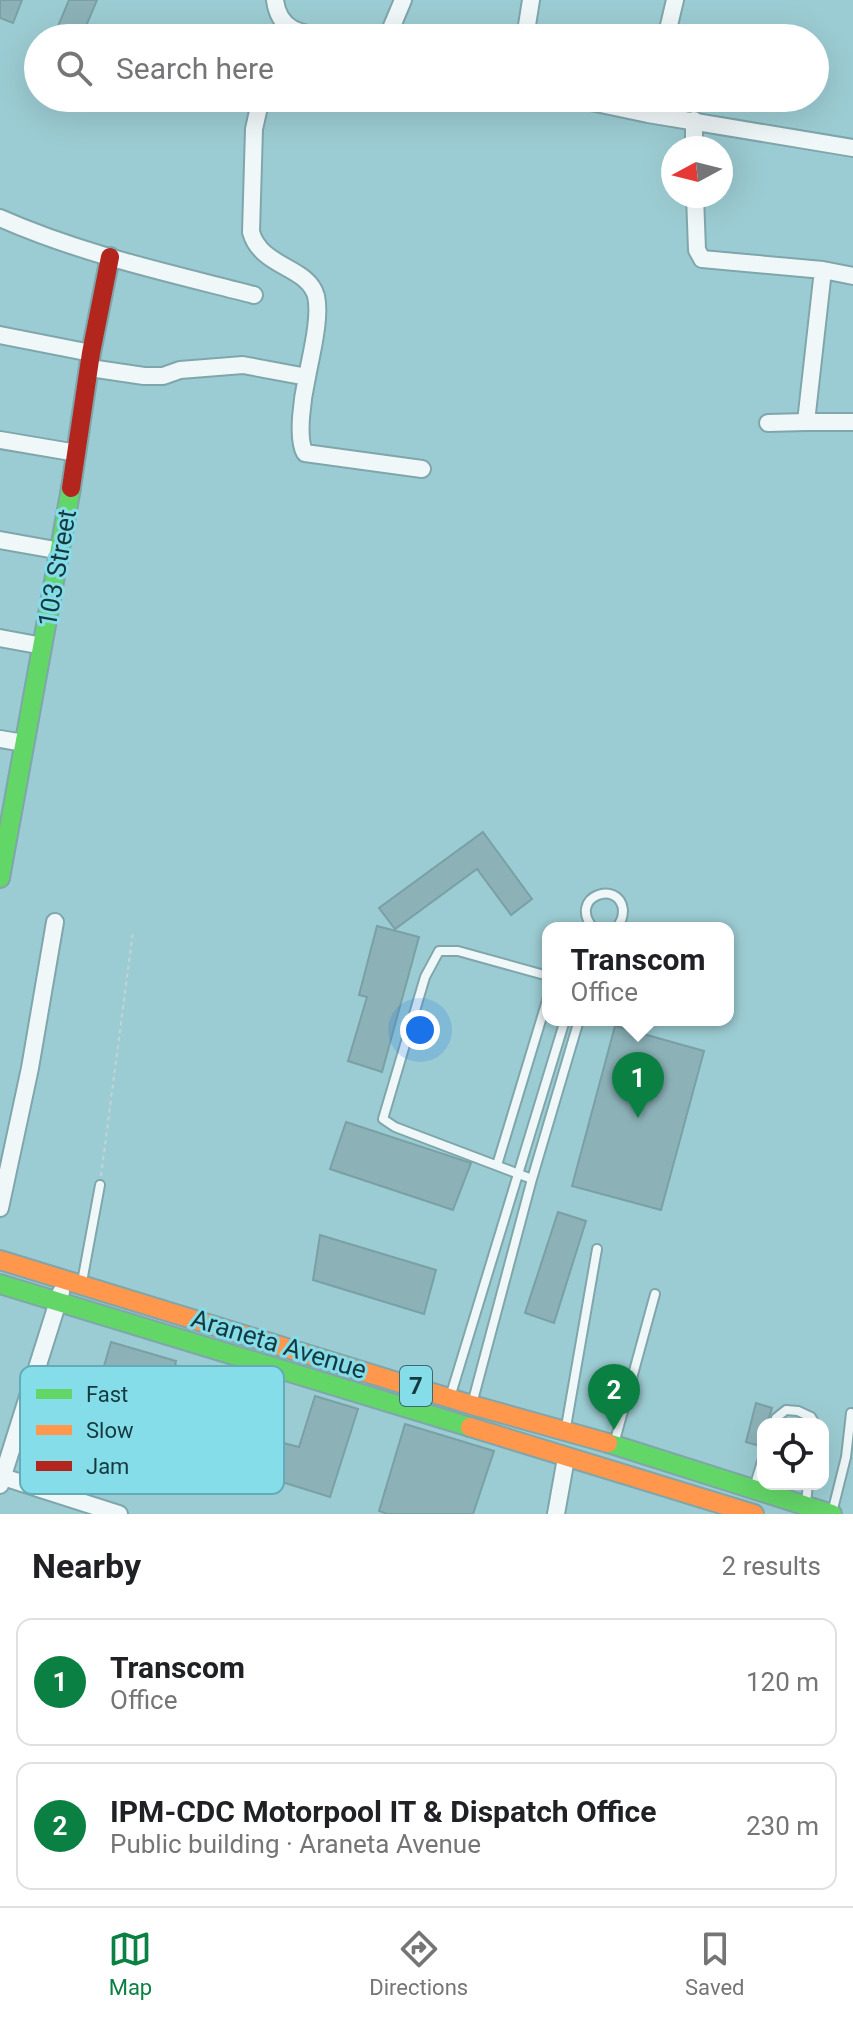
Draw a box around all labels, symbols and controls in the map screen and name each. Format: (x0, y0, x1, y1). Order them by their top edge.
search box (24, 24, 829, 112)
icon: search (52, 46, 96, 90)
text: Search here (116, 51, 274, 86)
north arrow (661, 136, 733, 208)
street label: 103 Street (32, 507, 82, 629)
popup (542, 922, 734, 1026)
text: Transcom (571, 942, 705, 977)
text: Office (571, 977, 638, 1007)
your location (400, 1010, 440, 1050)
pin: 1 (612, 1052, 664, 1118)
street label: Araneta Avenue (188, 1303, 370, 1385)
pin: 2 (588, 1364, 640, 1430)
legend (20, 1366, 284, 1494)
road number: 7 (400, 1366, 432, 1406)
text: Fast (86, 1382, 128, 1407)
text: Slow (86, 1418, 134, 1443)
map controls (757, 1418, 829, 1490)
button: locate (757, 1418, 829, 1490)
text: Jam (86, 1454, 129, 1479)
text: Nearby (32, 1546, 141, 1586)
text: 2 results (722, 1551, 821, 1581)
text: Transcom (110, 1650, 245, 1685)
text: 1 (53, 1667, 67, 1697)
text: 120 m (746, 1667, 819, 1697)
text: Office (110, 1685, 177, 1715)
text: IPM-CDC Motorpool IT & Dispatch Office (110, 1794, 656, 1829)
text: 2 (53, 1811, 67, 1841)
text: 230 m (746, 1811, 819, 1841)
text: Public building · Araneta Avenue (110, 1829, 481, 1859)
tab: Map (108, 1927, 152, 2000)
tab: Directions (369, 1927, 468, 2000)
tab: Saved (685, 1927, 745, 2000)

